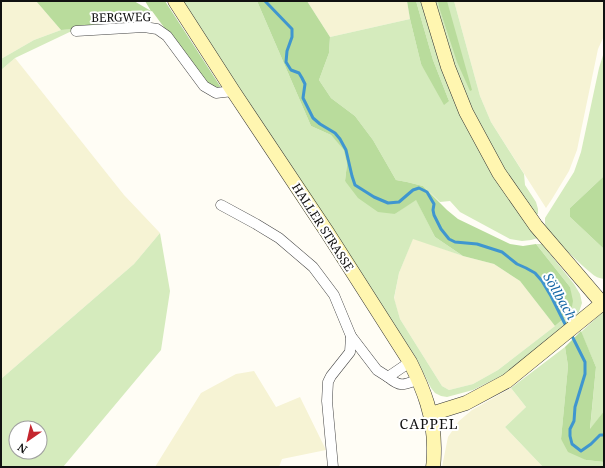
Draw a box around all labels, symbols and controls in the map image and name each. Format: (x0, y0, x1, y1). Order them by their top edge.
street label: BERGWEG (91, 8, 152, 26)
street label: HALLER STRASSE (288, 180, 358, 274)
water label: Söllbach (539, 269, 581, 323)
district label: CAPPEL (400, 414, 458, 433)
north arrow (8, 420, 48, 460)
text: N (14, 440, 30, 457)

